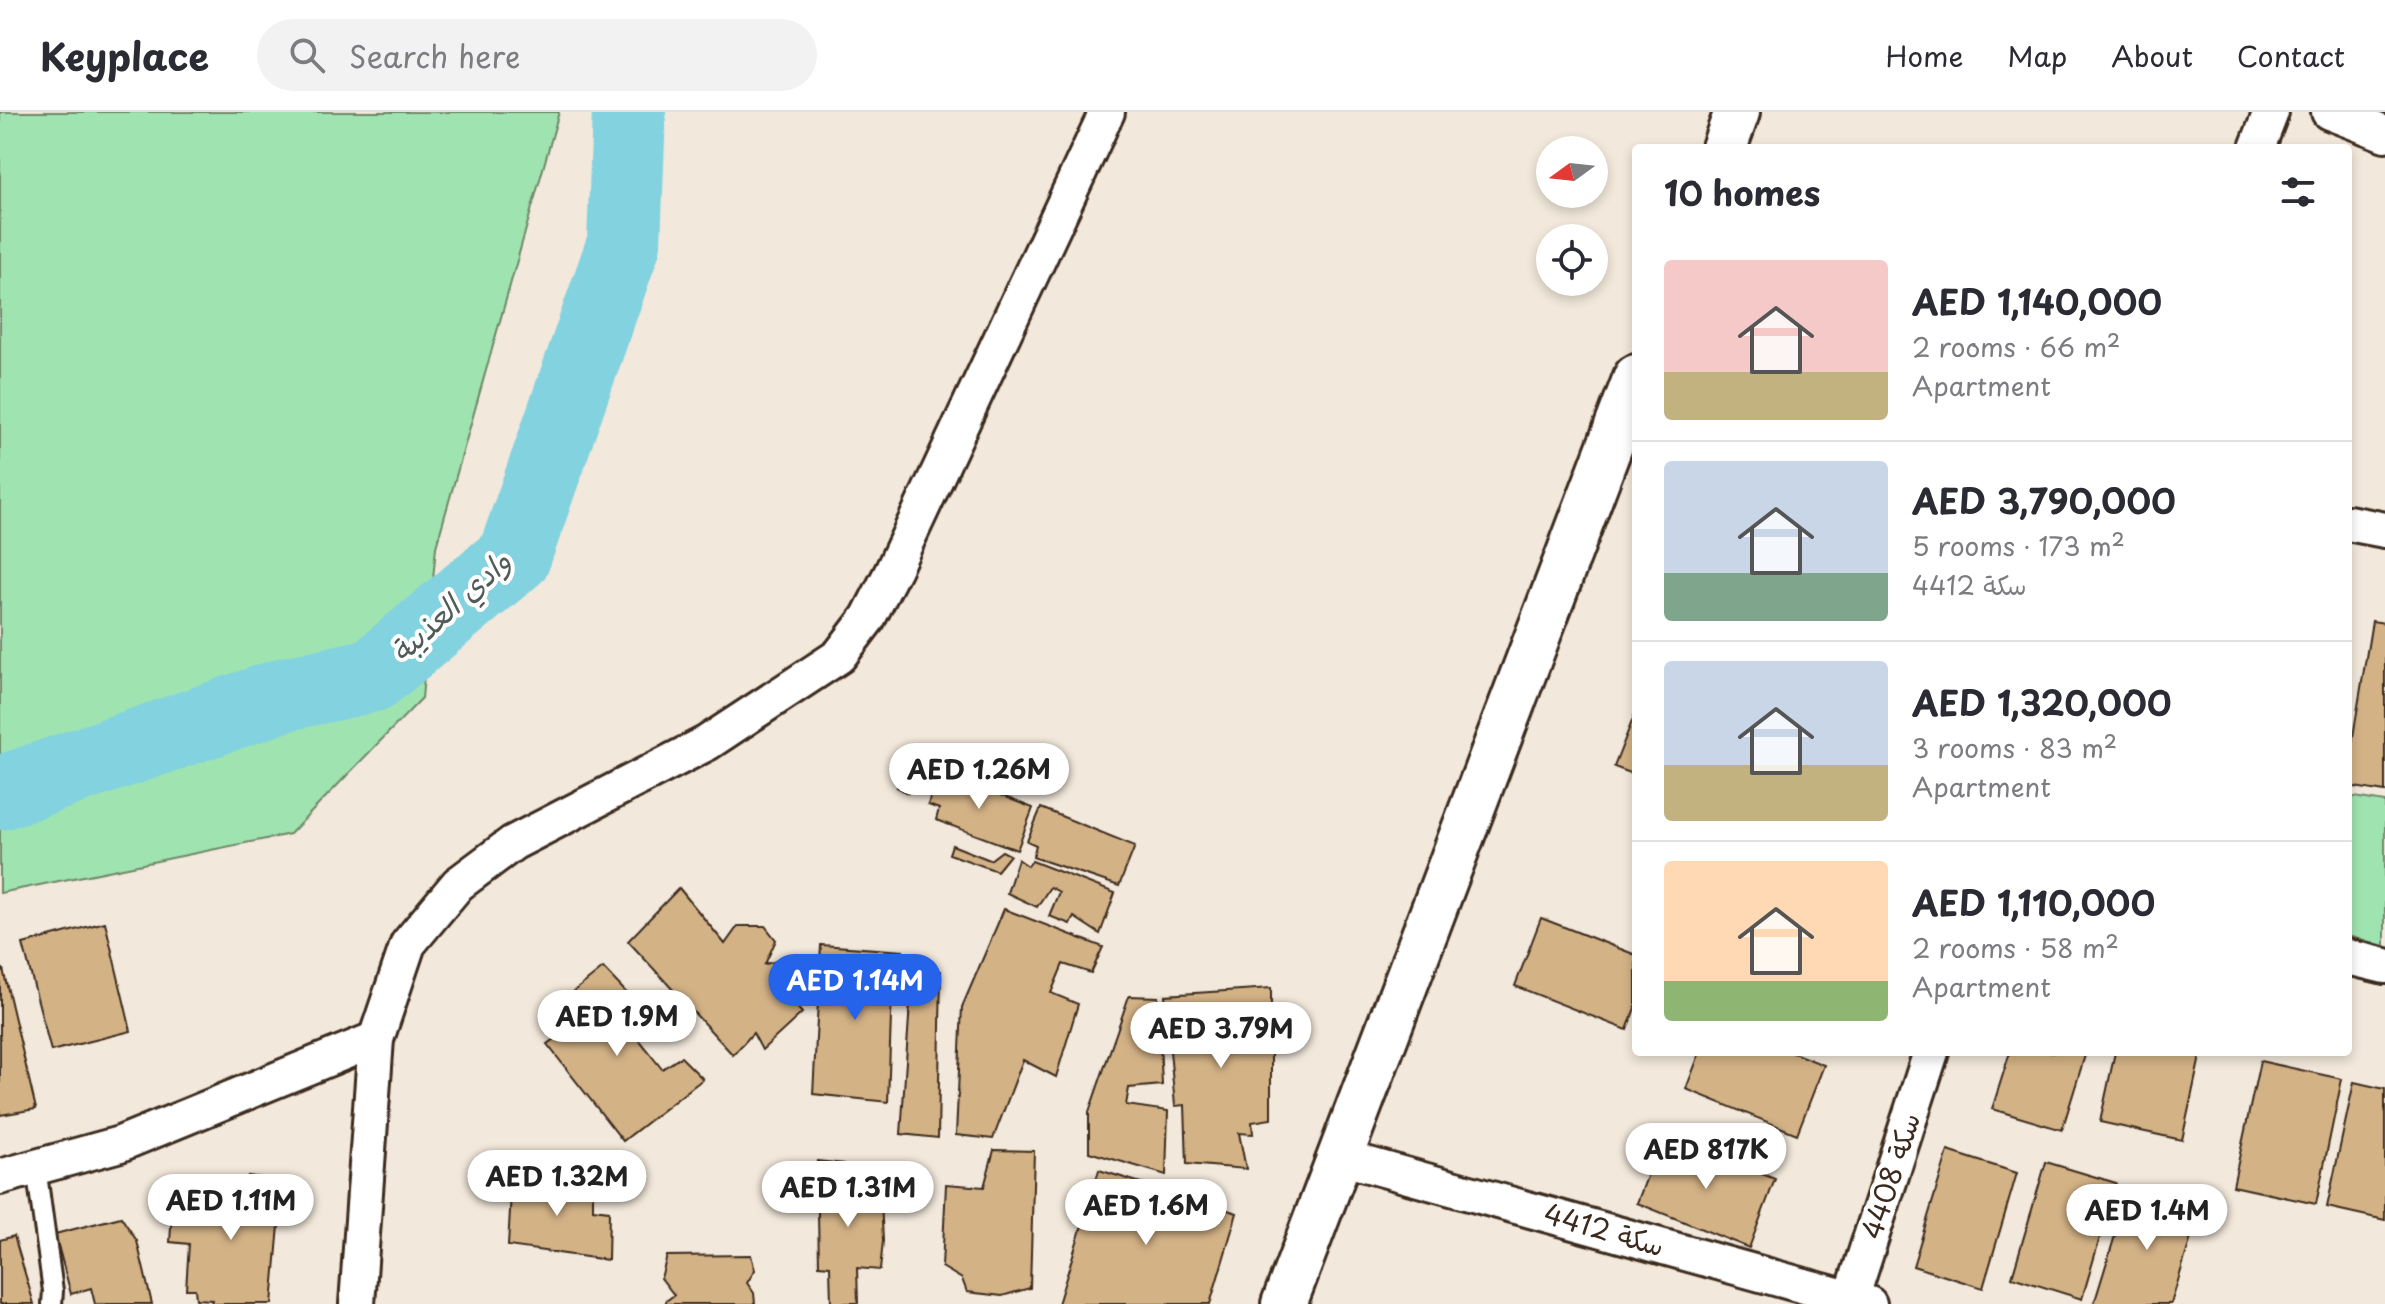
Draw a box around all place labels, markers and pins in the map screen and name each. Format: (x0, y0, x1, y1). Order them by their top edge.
pin: AED 1.26M (887, 743, 1071, 811)
pin: AED 1.14M (763, 954, 947, 1022)
pin: AED 1.9M (534, 990, 700, 1058)
pin: AED 3.79M (1129, 1002, 1313, 1070)
pin: AED 817K (1623, 1123, 1789, 1191)
pin: AED 1.32M (465, 1150, 649, 1218)
pin: AED 1.31M (756, 1161, 940, 1229)
pin: AED 1.11M (139, 1174, 323, 1242)
pin: AED 1.6M (1063, 1179, 1229, 1247)
pin: AED 1.4M (2064, 1184, 2230, 1252)

